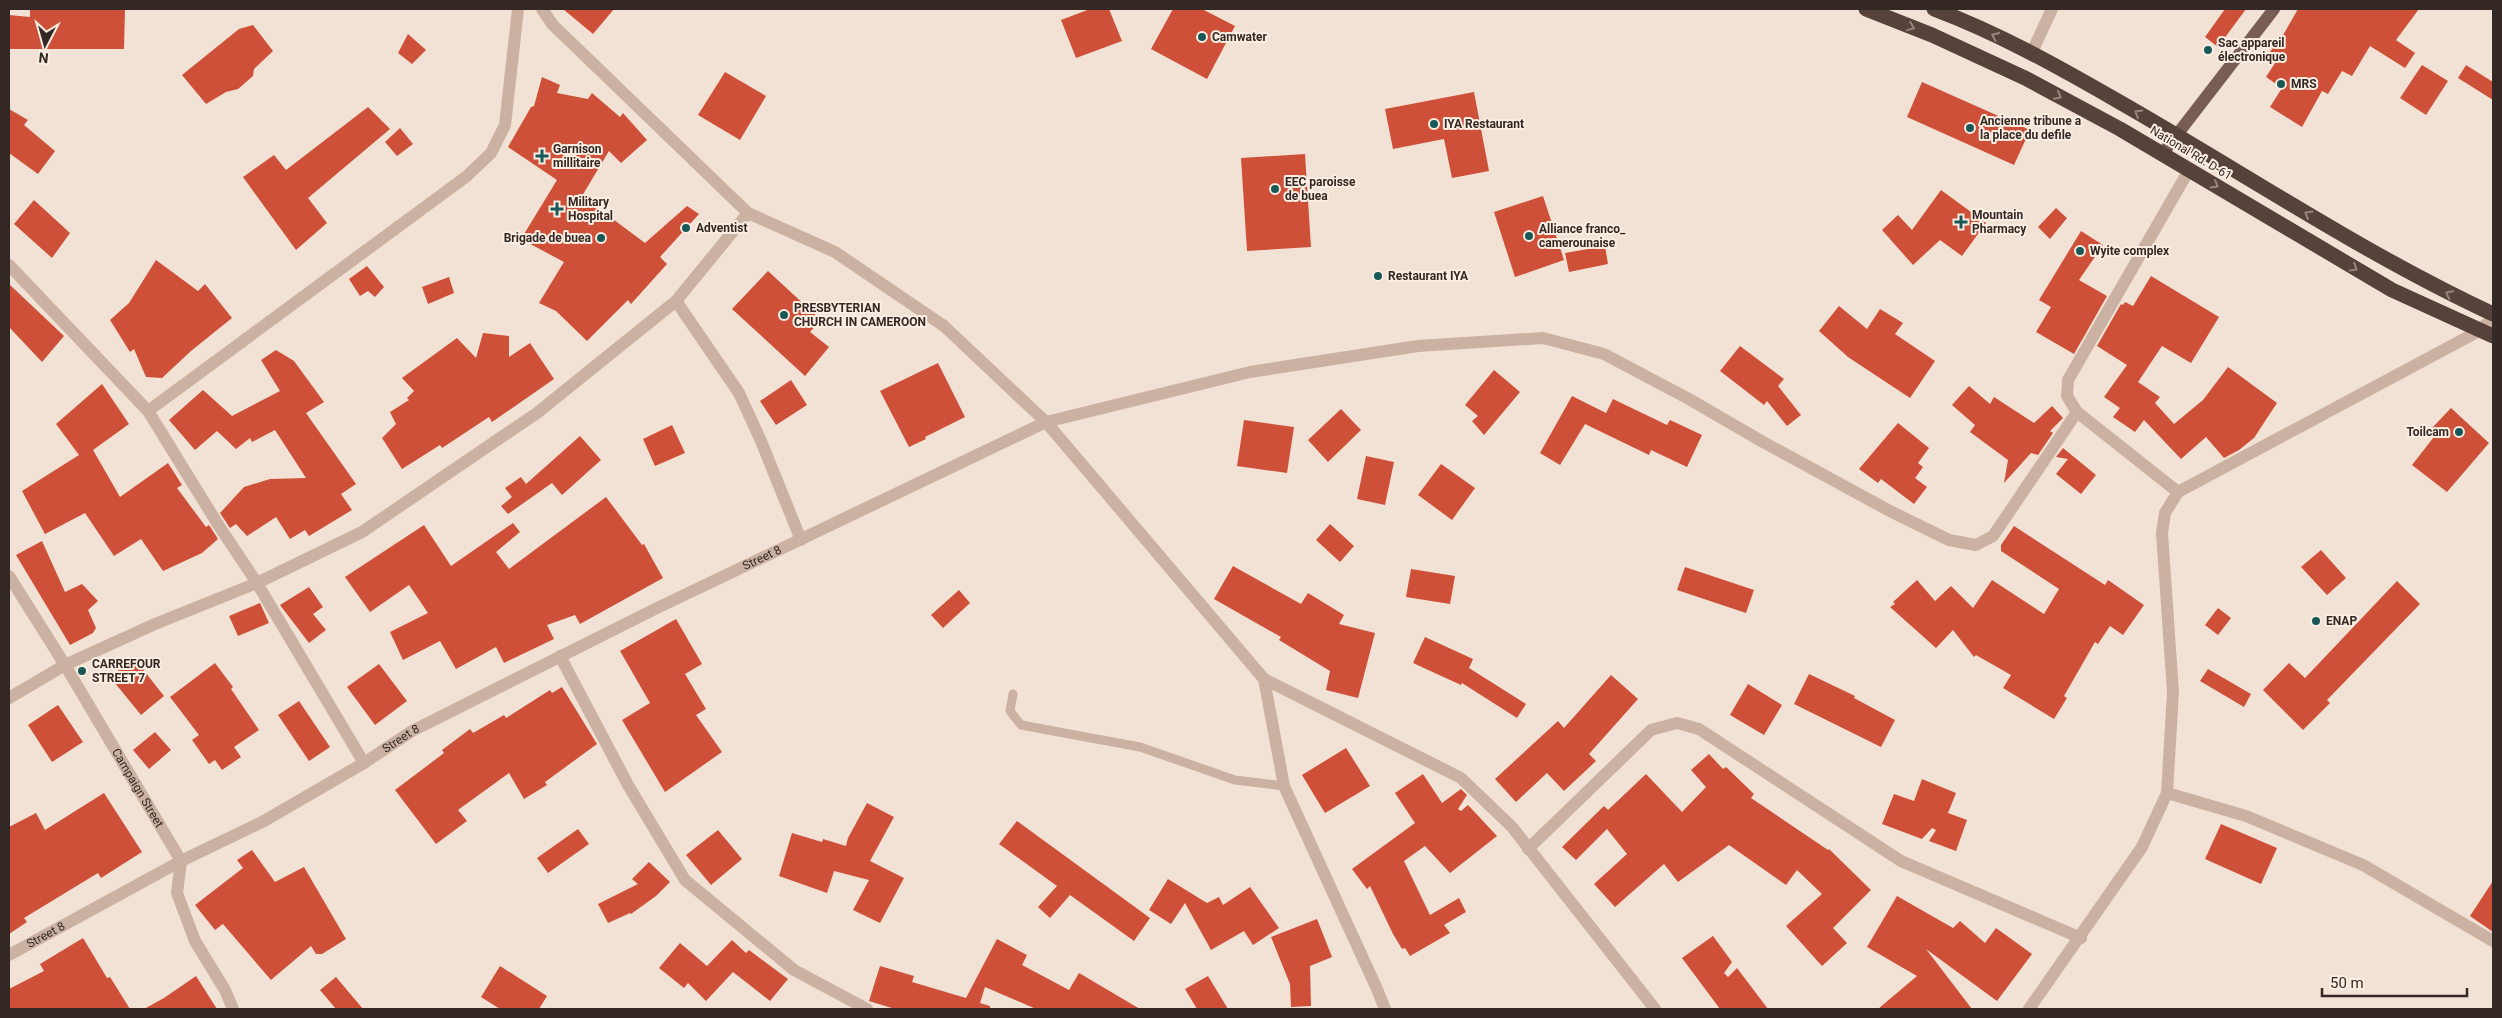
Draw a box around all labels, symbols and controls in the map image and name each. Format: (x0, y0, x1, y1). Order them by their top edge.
north arrow (20, 20, 70, 70)
one-way arrow (1906, 21, 1915, 31)
place label: Camwater (1212, 30, 1267, 44)
marker: Camwater (1196, 31, 1208, 43)
one-way arrow (1991, 31, 2000, 42)
place label: Sac appareil électronique (2218, 36, 2286, 64)
marker: Sac appareil électronique (2202, 44, 2214, 56)
text: N (38, 49, 49, 66)
place label: MRS (2291, 77, 2317, 91)
marker: MRS (2275, 78, 2287, 90)
one-way arrow (2053, 90, 2062, 100)
one-way arrow (2134, 109, 2143, 119)
place label: Ancienne tribune a la place du defile (1980, 114, 2082, 142)
place label: IYA Restaurant (1444, 117, 1524, 131)
marker: IYA Restaurant (1428, 118, 1440, 130)
marker: Ancienne tribune a la place du defile (1964, 122, 1976, 134)
street label: National Rd. D-61 (2148, 123, 2234, 183)
place label: Garnison millitaire (553, 142, 602, 170)
marker: Garnison millitaire (535, 149, 549, 163)
place label: EEC paroisse de buea (1285, 175, 1356, 203)
one-way arrow (2209, 179, 2218, 189)
marker: EEC paroisse de buea (1269, 183, 1281, 195)
place label: Military Hospital (568, 195, 613, 223)
marker: Military Hospital (550, 202, 564, 216)
place label: Mountain Pharmacy (1972, 208, 2027, 236)
one-way arrow (2304, 210, 2313, 220)
marker: Mountain Pharmacy (1954, 215, 1968, 229)
place label: Adventist (696, 221, 748, 235)
marker: Adventist (680, 222, 692, 234)
place label: Alliance franco_ camerounaise (1539, 222, 1626, 250)
marker: Alliance franco_ camerounaise (1523, 230, 1535, 242)
place label: Brigade de buea (504, 231, 592, 245)
marker: Brigade de buea (595, 232, 607, 244)
place label: Wyite complex (2090, 244, 2170, 258)
marker: Wyite complex (2074, 245, 2086, 257)
one-way arrow (2349, 261, 2358, 271)
place label: Restaurant IYA (1388, 269, 1469, 283)
marker: Restaurant IYA (1372, 270, 1384, 282)
one-way arrow (2445, 290, 2454, 300)
place label: PRESBYTERIAN CHURCH IN CAMEROON (794, 301, 926, 329)
marker: PRESBYTERIAN CHURCH IN CAMEROON (778, 309, 790, 321)
place label: Toilcam (2406, 425, 2449, 439)
marker: Toilcam (2453, 426, 2465, 438)
street label: Street 8 (740, 542, 784, 573)
place label: ENAP (2326, 614, 2357, 628)
marker: ENAP (2310, 615, 2322, 627)
place label: CARREFOUR STREET 7 (92, 657, 161, 685)
marker: CARREFOUR STREET 7 (76, 665, 88, 677)
street label: Street 8 (380, 721, 422, 756)
street label: Campaign Street (109, 746, 167, 830)
street label: Street 8 (24, 919, 68, 951)
scale bar (2322, 966, 2467, 998)
text: 50 m (2330, 974, 2364, 992)

